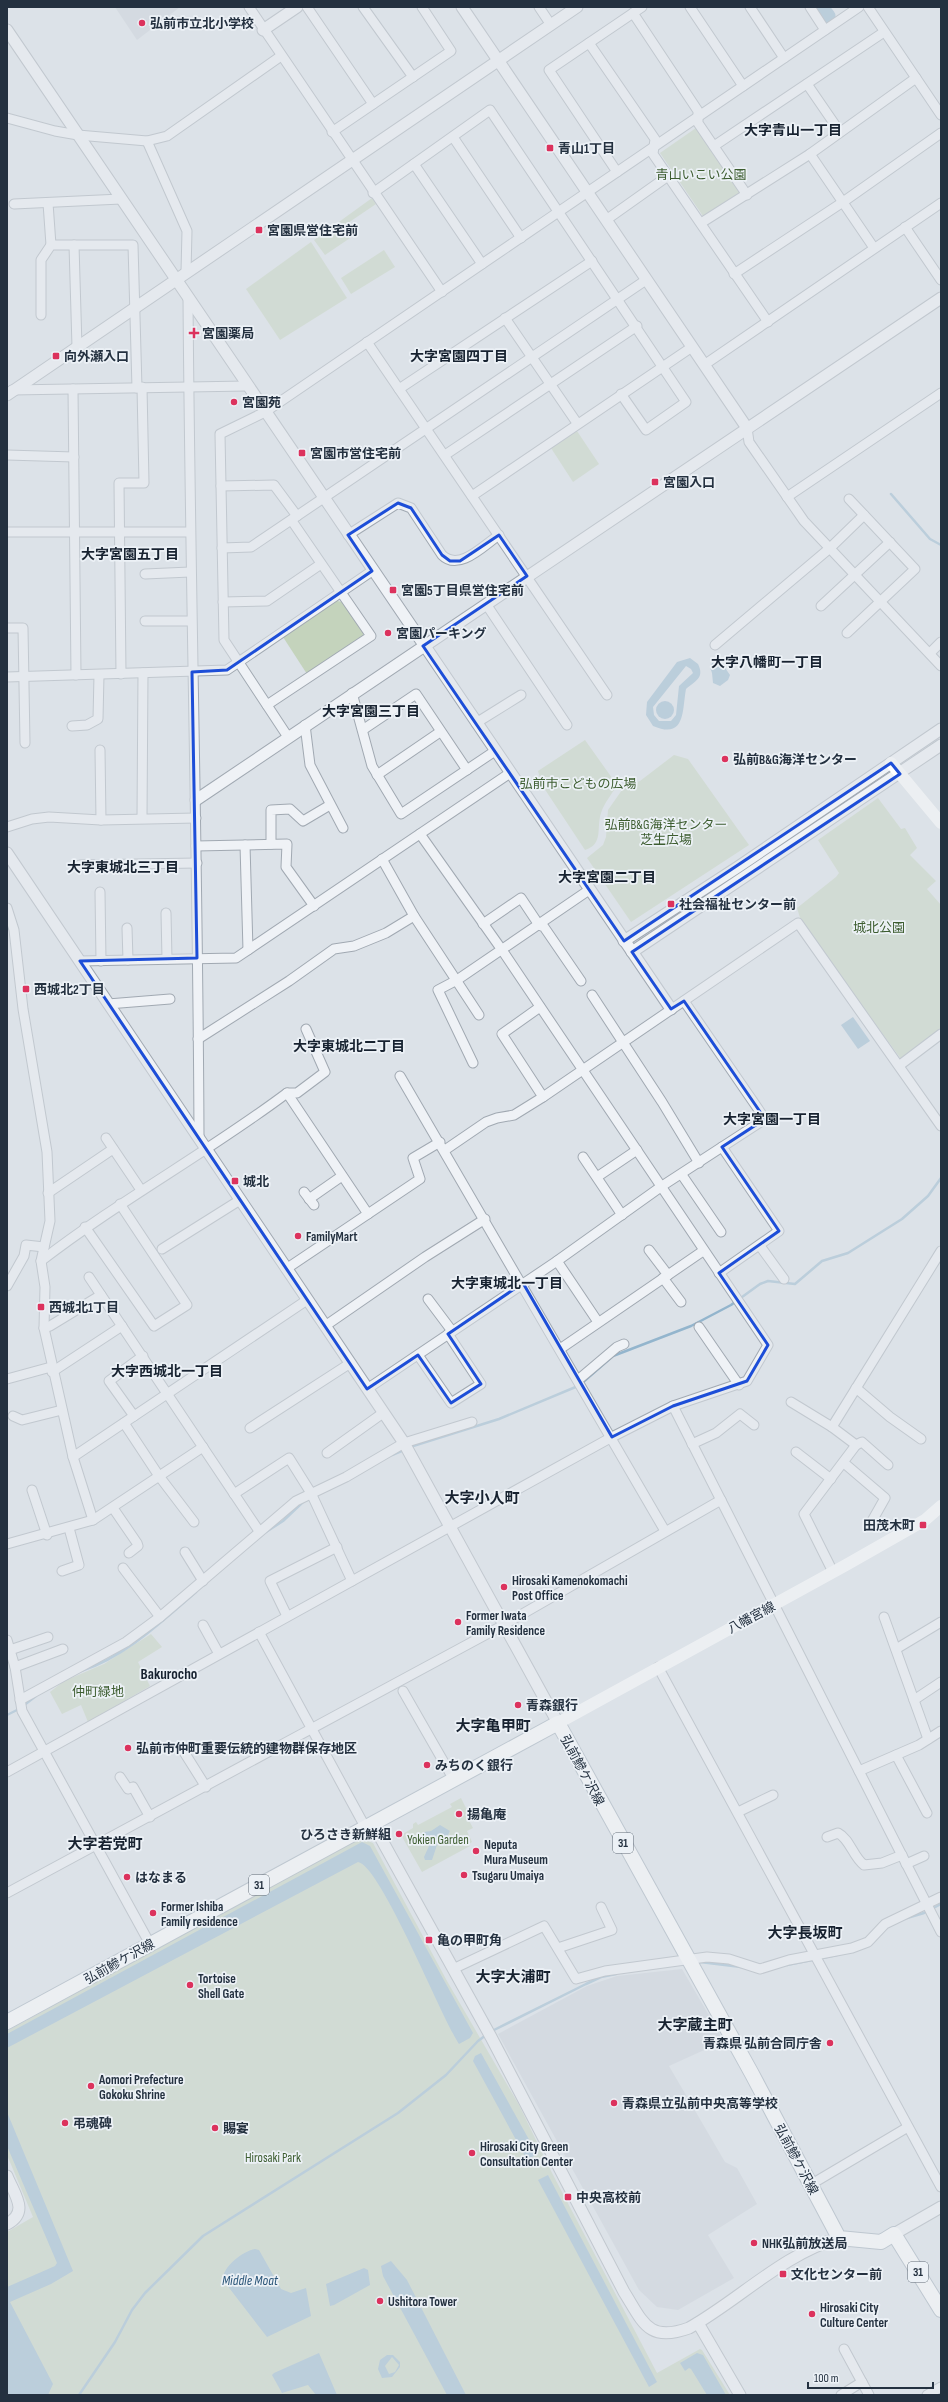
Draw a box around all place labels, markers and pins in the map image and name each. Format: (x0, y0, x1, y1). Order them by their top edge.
place label: 弘前市立北小学校 (150, 16, 254, 32)
marker: 弘前市立北小学校 (137, 18, 147, 28)
place label: 青山1丁目 (558, 141, 615, 157)
marker: 青山1丁目 (545, 143, 555, 153)
place label: 宮園県営住宅前 (267, 223, 358, 239)
marker: 宮園県営住宅前 (254, 225, 264, 235)
place label: 宮園薬局 (202, 326, 254, 342)
marker: 宮園薬局 (189, 328, 199, 338)
place label: 向外瀬入口 (64, 349, 129, 365)
marker: 向外瀬入口 (51, 351, 61, 361)
place label: 宮園苑 (242, 395, 281, 411)
marker: 宮園苑 (229, 397, 239, 407)
place label: 宮園市営住宅前 (310, 446, 401, 462)
marker: 宮園市営住宅前 (297, 448, 307, 458)
place label: 宮園入口 (663, 475, 715, 491)
marker: 宮園入口 (650, 477, 660, 487)
place label: 宮園5丁目県営住宅前 (401, 583, 524, 599)
marker: 宮園5丁目県営住宅前 (388, 585, 398, 595)
place label: 宮園パーキング (396, 626, 487, 642)
marker: 宮園パーキング (383, 628, 393, 638)
place label: 弘前B&G海洋センター (733, 752, 857, 768)
marker: 弘前B&G海洋センター (720, 754, 730, 764)
place label: 社会福祉センター前 (679, 897, 796, 913)
marker: 社会福祉センター前 (666, 899, 676, 909)
place label: 西城北2丁目 (34, 982, 105, 998)
marker: 西城北2丁目 (21, 984, 31, 994)
place label: 城北 (243, 1174, 269, 1190)
marker: 城北 (230, 1176, 240, 1186)
place label: FamilyMart (306, 1229, 358, 1245)
marker: FamilyMart (293, 1231, 303, 1241)
place label: 西城北1丁目 (49, 1300, 119, 1316)
marker: 西城北1丁目 (36, 1302, 46, 1312)
place label: 田茂木町 (863, 1518, 915, 1534)
marker: 田茂木町 (918, 1520, 928, 1530)
place label: Hirosaki Kamenokomachi Post Office (512, 1573, 628, 1604)
marker: Hirosaki Kamenokomachi Post Office (499, 1582, 509, 1592)
place label: Former Iwata Family Residence (466, 1608, 546, 1639)
marker: Former Iwata Family Residence (453, 1617, 463, 1627)
place label: 青森銀行 (526, 1698, 578, 1714)
marker: 青森銀行 (513, 1700, 523, 1710)
place label: 弘前市仲町重要伝統的建物群保存地区 (136, 1741, 357, 1757)
marker: 弘前市仲町重要伝統的建物群保存地区 (123, 1743, 133, 1753)
place label: みちのく銀行 (435, 1758, 513, 1774)
marker: みちのく銀行 (422, 1760, 432, 1770)
place label: 揚亀庵 (467, 1807, 506, 1823)
marker: 揚亀庵 (454, 1809, 464, 1819)
place label: ひろさき新鮮組 (300, 1827, 391, 1843)
marker: ひろさき新鮮組 (394, 1829, 404, 1839)
place label: Neputa Mura Museum (484, 1837, 548, 1868)
marker: Neputa Mura Museum (471, 1846, 481, 1856)
place label: Tsugaru Umaiya (472, 1868, 544, 1884)
place label: はなまる (135, 1870, 187, 1886)
marker: Tsugaru Umaiya (459, 1870, 469, 1880)
marker: はなまる (122, 1872, 132, 1882)
place label: Former Ishiba Family residence (161, 1899, 238, 1930)
marker: Former Ishiba Family residence (148, 1908, 158, 1918)
place label: 亀の甲町角 (437, 1933, 502, 1949)
marker: 亀の甲町角 (424, 1935, 434, 1945)
place label: Tortoise Shell Gate (198, 1971, 245, 2002)
marker: Tortoise Shell Gate (185, 1980, 195, 1990)
place label: 青森県 弘前合同庁舎 (703, 2036, 822, 2052)
marker: 青森県 弘前合同庁舎 (825, 2038, 835, 2048)
place label: Aomori Prefecture Gokoku Shrine (98, 2072, 184, 2103)
marker: Aomori Prefecture Gokoku Shrine (86, 2081, 96, 2091)
place label: 青森県立弘前中央高等学校 (622, 2096, 778, 2112)
marker: 青森県立弘前中央高等学校 (609, 2098, 619, 2108)
place label: 弔魂碑 (73, 2116, 112, 2132)
marker: 弔魂碑 (60, 2118, 70, 2128)
place label: 賜宴 (223, 2121, 249, 2137)
marker: 賜宴 (210, 2123, 220, 2133)
place label: Hirosaki City Green Consultation Center (480, 2139, 573, 2170)
marker: Hirosaki City Green Consultation Center (467, 2148, 477, 2158)
place label: 中央高校前 (576, 2190, 641, 2206)
marker: 中央高校前 (563, 2192, 573, 2202)
place label: NHK弘前放送局 (762, 2236, 847, 2252)
marker: NHK弘前放送局 (749, 2238, 759, 2248)
place label: 文化センター前 (791, 2267, 882, 2283)
marker: 文化センター前 (778, 2269, 788, 2279)
place label: Ushitora Tower (388, 2294, 457, 2310)
marker: Ushitora Tower (375, 2296, 385, 2306)
place label: Hirosaki City Culture Center (820, 2300, 888, 2331)
marker: Hirosaki City Culture Center (807, 2309, 817, 2319)

